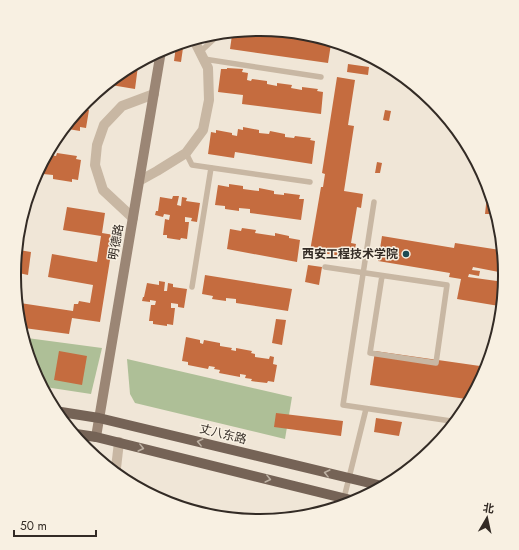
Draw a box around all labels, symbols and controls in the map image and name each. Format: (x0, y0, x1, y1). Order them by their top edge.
street label: 明德路 (104, 223, 128, 261)
place label: 西安工程技术学院 (302, 245, 398, 263)
marker: 西安工程技术学院 (401, 249, 411, 259)
street label: 丈八东路 (198, 419, 248, 449)
one-way arrow (197, 439, 204, 447)
one-way arrow (137, 443, 144, 452)
one-way arrow (324, 469, 331, 478)
one-way arrow (264, 474, 271, 483)
north arrow (467, 498, 507, 538)
text: 北 (482, 499, 495, 517)
scale bar (14, 512, 96, 538)
text: 50 m (20, 517, 47, 535)

